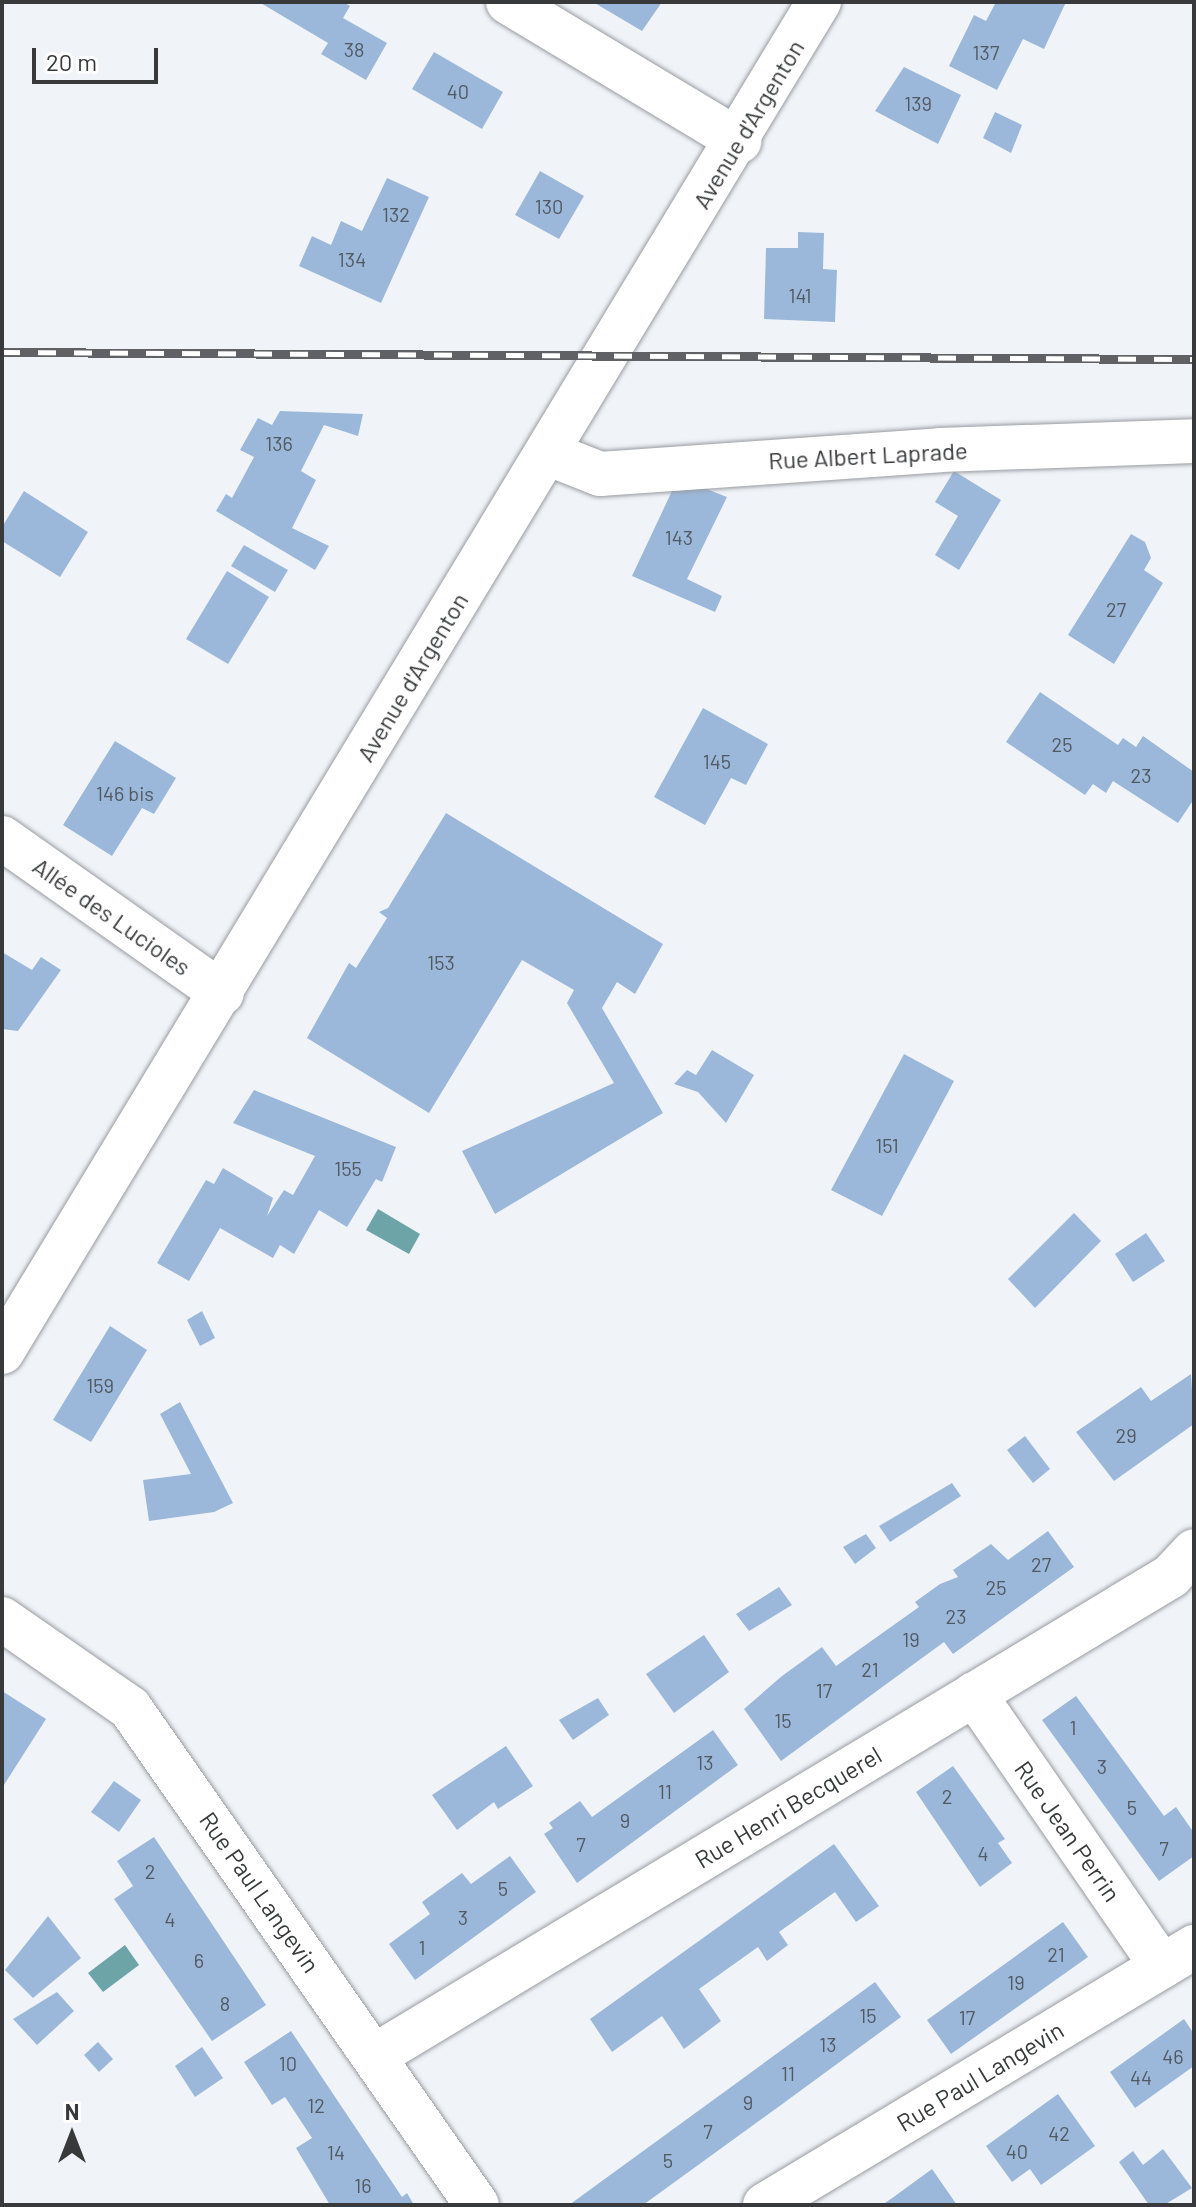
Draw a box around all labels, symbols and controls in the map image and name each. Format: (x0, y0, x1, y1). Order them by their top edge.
scale bar (36, 32, 162, 82)
street label: Avenue d'Argenton (686, 34, 810, 214)
house number: 38 (344, 37, 364, 61)
house number: 137 (973, 40, 999, 64)
text: 20 m (46, 47, 97, 76)
house number: 40 (447, 79, 469, 103)
house number: 139 (904, 91, 932, 115)
house number: 130 (535, 194, 563, 218)
house number: 132 (382, 202, 410, 226)
house number: 134 (338, 247, 366, 271)
house number: 141 (788, 283, 812, 307)
house number: 136 (265, 431, 293, 455)
street label: Rue Albert Laprade (768, 435, 968, 475)
house number: 143 (665, 525, 693, 549)
street label: Avenue d'Argenton (350, 587, 474, 767)
house number: 27 (1106, 597, 1126, 621)
house number: 25 (1052, 732, 1072, 756)
house number: 145 (703, 749, 731, 773)
house number: 23 (1131, 763, 1151, 787)
house number: 146 bis (96, 781, 154, 805)
street label: Allée des Lucioles (28, 851, 196, 981)
house number: 153 (427, 950, 455, 974)
house number: 151 (875, 1133, 899, 1157)
house number: 155 (334, 1156, 362, 1180)
house number: 159 (86, 1373, 114, 1397)
house number: 29 (1115, 1423, 1137, 1447)
house number: 27 (1031, 1552, 1051, 1576)
house number: 25 (986, 1575, 1006, 1599)
house number: 23 (946, 1604, 966, 1628)
house number: 19 (902, 1627, 920, 1651)
house number: 21 (861, 1657, 879, 1681)
house number: 17 (816, 1678, 832, 1702)
house number: 15 (774, 1708, 792, 1732)
house number: 1 (1070, 1715, 1076, 1739)
street label: Rue Henri Becquerel (690, 1740, 886, 1874)
house number: 13 (696, 1750, 714, 1774)
house number: 3 (1097, 1754, 1107, 1778)
street label: Rue Jean Perrin (1009, 1755, 1127, 1907)
house number: 11 (658, 1779, 672, 1803)
house number: 2 (942, 1784, 952, 1808)
house number: 5 (1127, 1795, 1137, 1819)
street label: Rue Paul Langevin (194, 1806, 326, 1978)
house number: 9 (620, 1808, 630, 1832)
house number: 7 (576, 1832, 586, 1856)
house number: 7 (1159, 1836, 1169, 1860)
house number: 4 (977, 1841, 989, 1865)
house number: 2 (145, 1859, 155, 1883)
house number: 5 (498, 1876, 508, 1900)
house number: 3 (458, 1905, 468, 1929)
house number: 4 (164, 1907, 176, 1931)
house number: 1 (419, 1935, 425, 1959)
house number: 21 (1047, 1942, 1065, 1966)
house number: 6 (194, 1948, 204, 1972)
house number: 19 (1007, 1970, 1025, 1994)
house number: 8 (220, 1991, 230, 2015)
house number: 15 (859, 2003, 877, 2027)
house number: 17 (959, 2005, 975, 2029)
street label: Rue Paul Langevin (891, 2015, 1069, 2137)
house number: 13 (819, 2032, 837, 2056)
house number: 46 (1162, 2044, 1184, 2068)
house number: 10 (279, 2051, 297, 2075)
house number: 11 (781, 2061, 795, 2085)
house number: 44 (1130, 2065, 1152, 2089)
house number: 9 (743, 2090, 753, 2114)
house number: 12 (307, 2093, 325, 2117)
north arrow (32, 2095, 112, 2175)
text: N (65, 2098, 79, 2124)
house number: 7 (703, 2119, 713, 2143)
house number: 42 (1048, 2121, 1070, 2145)
house number: 40 (1006, 2139, 1028, 2163)
house number: 14 (327, 2140, 345, 2164)
house number: 5 (663, 2148, 673, 2172)
house number: 16 (354, 2173, 372, 2197)

